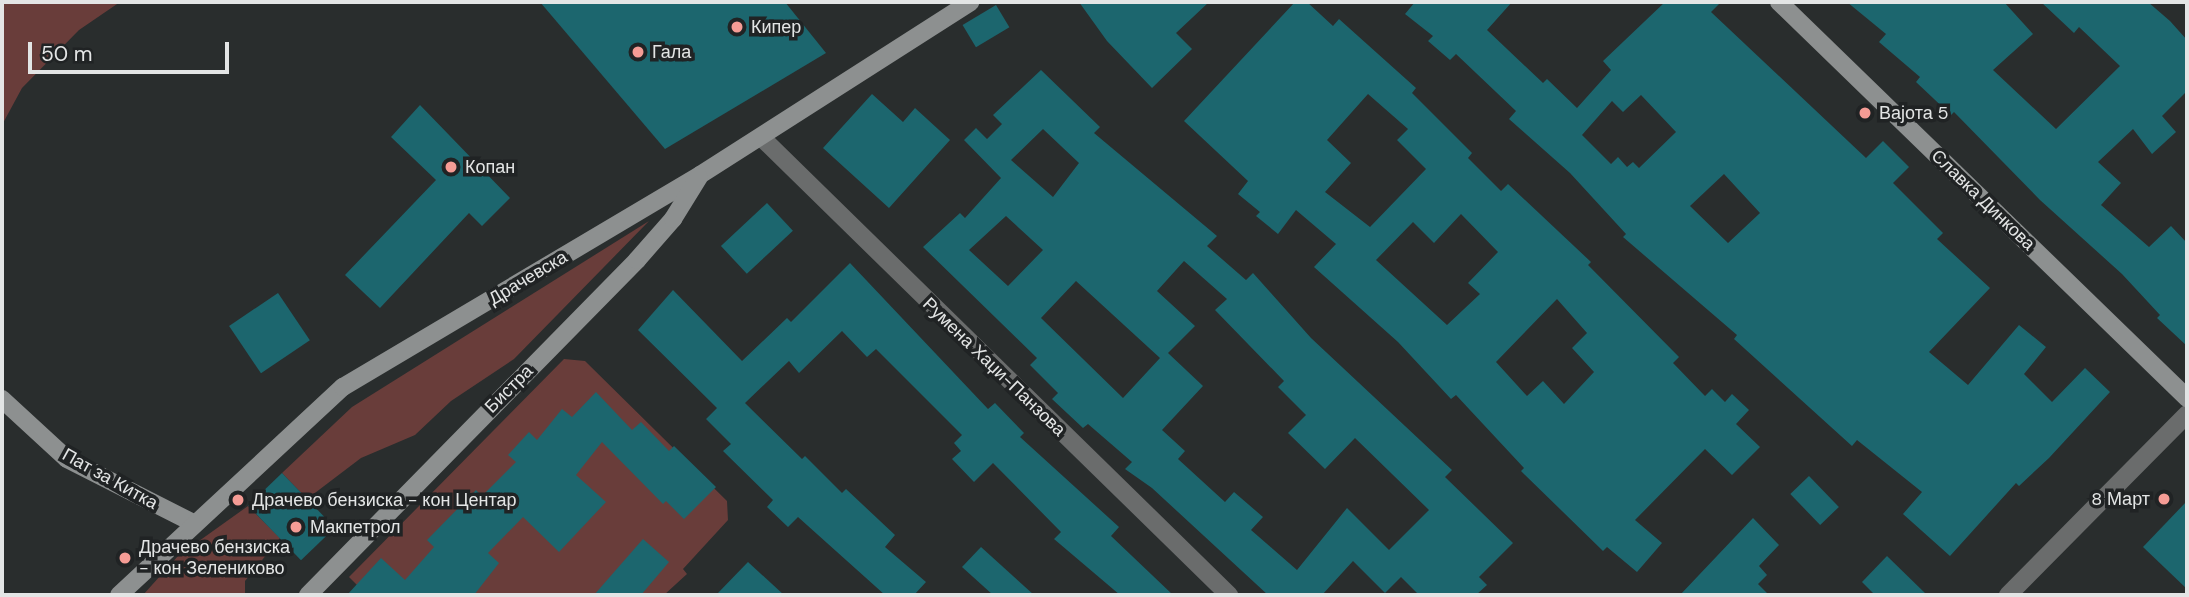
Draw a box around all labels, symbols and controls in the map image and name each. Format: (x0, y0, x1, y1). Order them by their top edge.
place label: Кипер (751, 16, 801, 38)
marker: Кипер (729, 19, 745, 35)
scale bar (32, 28, 233, 72)
text: 50 m (41, 40, 92, 68)
place label: Гала (652, 41, 691, 63)
marker: Гала (630, 44, 646, 60)
place label: Вајота 5 (1879, 102, 1948, 124)
marker: Вајота 5 (1857, 105, 1873, 121)
street label: Славка Динкова (1927, 145, 2039, 255)
place label: Копан (465, 156, 515, 178)
marker: Копан (443, 159, 459, 175)
street label: Драчевска (485, 246, 571, 310)
street label: Румена Хаџи-Панзова (918, 293, 1070, 441)
street label: Бистра (480, 360, 538, 418)
street label: Пат за Китка (59, 444, 161, 514)
place label: 8 Март (2091, 488, 2150, 510)
place label: Драчево бензиска - кон Центар (252, 489, 516, 511)
marker: 8 Март (2156, 491, 2172, 507)
marker: Драчево бензиска - кон Центар (230, 492, 246, 508)
place label: Макпетрол (310, 516, 401, 538)
marker: Макпетрол (288, 519, 304, 535)
place label: Драчево бензиска - кон Зелениково (139, 537, 290, 580)
marker: Драчево бензиска - кон Зелениково (117, 550, 133, 566)

